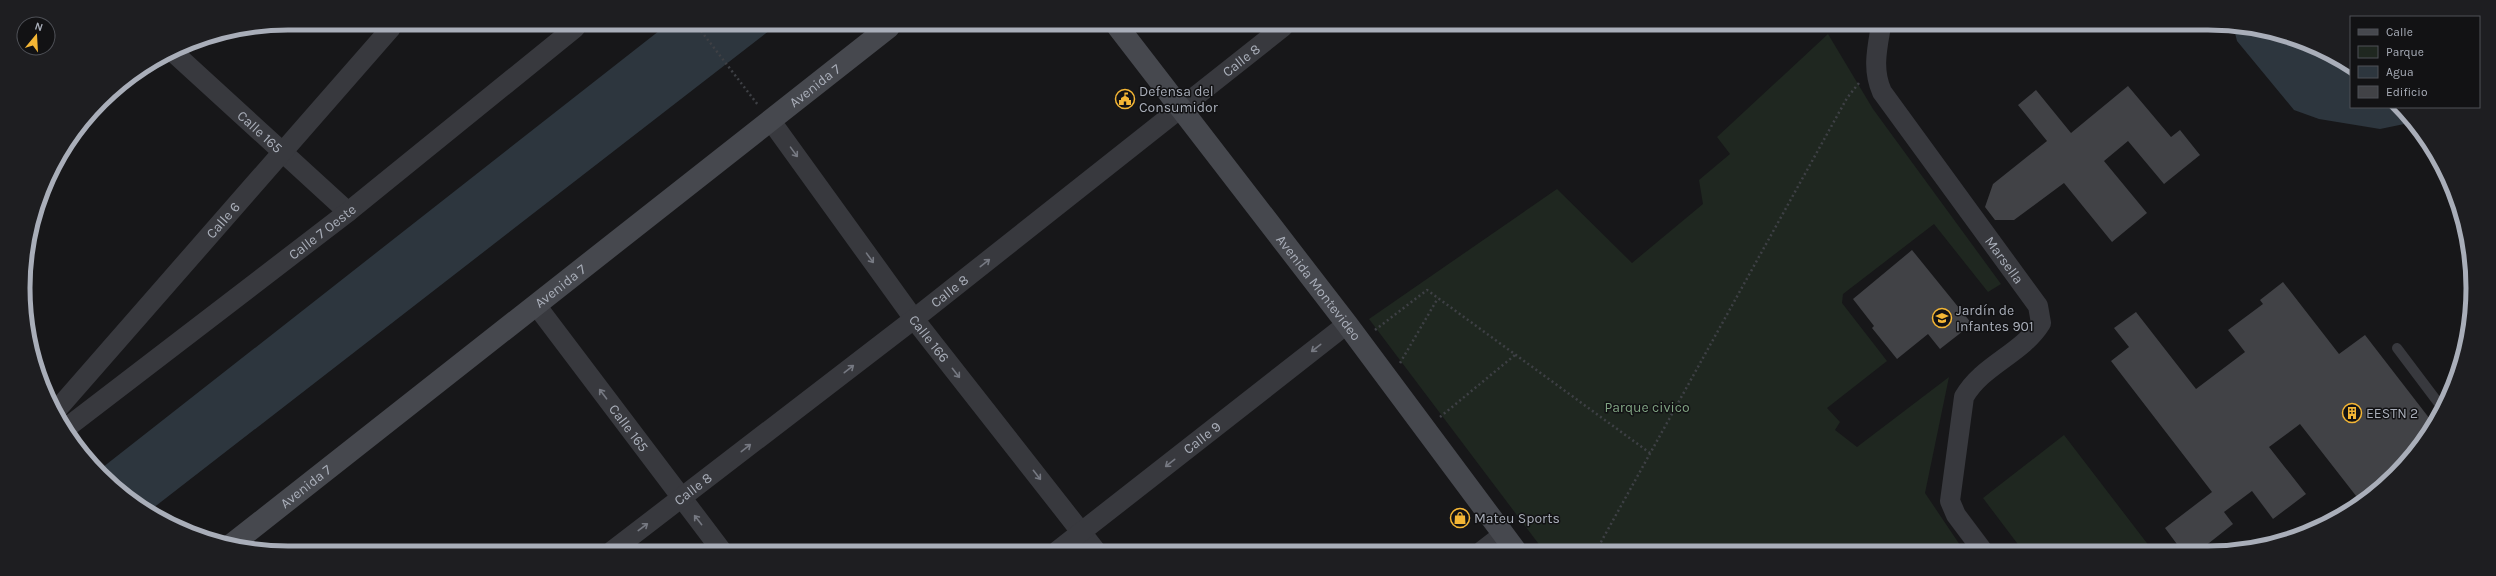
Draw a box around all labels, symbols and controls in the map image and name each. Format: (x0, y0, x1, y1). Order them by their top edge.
north arrow (16, 16, 56, 56)
legend (2350, 16, 2480, 108)
text: N (33, 20, 45, 34)
text: Calle (2386, 25, 2413, 39)
street label: Calle 8 (1219, 40, 1264, 81)
text: Parque (2386, 45, 2424, 59)
street label: Avenida 7 (786, 60, 844, 111)
text: Agua (2386, 65, 2414, 79)
place label: Defensa del Consumidor (1139, 83, 1219, 116)
text: Edificio (2386, 85, 2427, 99)
public building icon: Defensa del Consumidor (1114, 88, 1136, 110)
street label: Calle 165 (234, 107, 286, 157)
one-way arrow (790, 147, 798, 158)
street label: Calle 6 (203, 199, 244, 242)
street label: Calle 7 Oeste (285, 201, 360, 264)
street label: Avenida Montevideo (1272, 232, 1364, 344)
street label: Marsella (1981, 233, 2027, 287)
one-way arrow (866, 252, 874, 263)
one-way arrow (979, 258, 990, 267)
street label: Avenida 7 (531, 261, 590, 312)
street label: Calle 8 (927, 271, 972, 311)
place label: Jardín de Infantes 901 (1956, 302, 2034, 335)
school or university icon: Jardín de Infantes 901 (1931, 307, 1953, 329)
street label: Calle 166 (905, 312, 953, 366)
one-way arrow (1311, 344, 1322, 352)
one-way arrow (843, 364, 854, 373)
one-way arrow (952, 368, 961, 379)
one-way arrow (599, 388, 607, 399)
park label: Parque civico (1604, 399, 1690, 416)
street label: Calle 165 (605, 401, 652, 455)
building icon: EESTN 2 (2341, 402, 2363, 424)
place label: EESTN 2 (2366, 405, 2418, 422)
street label: Calle 9 (1180, 418, 1224, 458)
one-way arrow (740, 444, 751, 452)
one-way arrow (1165, 458, 1176, 467)
street label: Avenida 7 (277, 461, 335, 512)
street label: Calle 8 (671, 469, 716, 509)
one-way arrow (1032, 470, 1041, 481)
shop icon: Mateu Sports (1449, 507, 1471, 529)
place label: Mateu Sports (1474, 510, 1560, 527)
one-way arrow (693, 515, 702, 526)
one-way arrow (637, 523, 648, 531)

